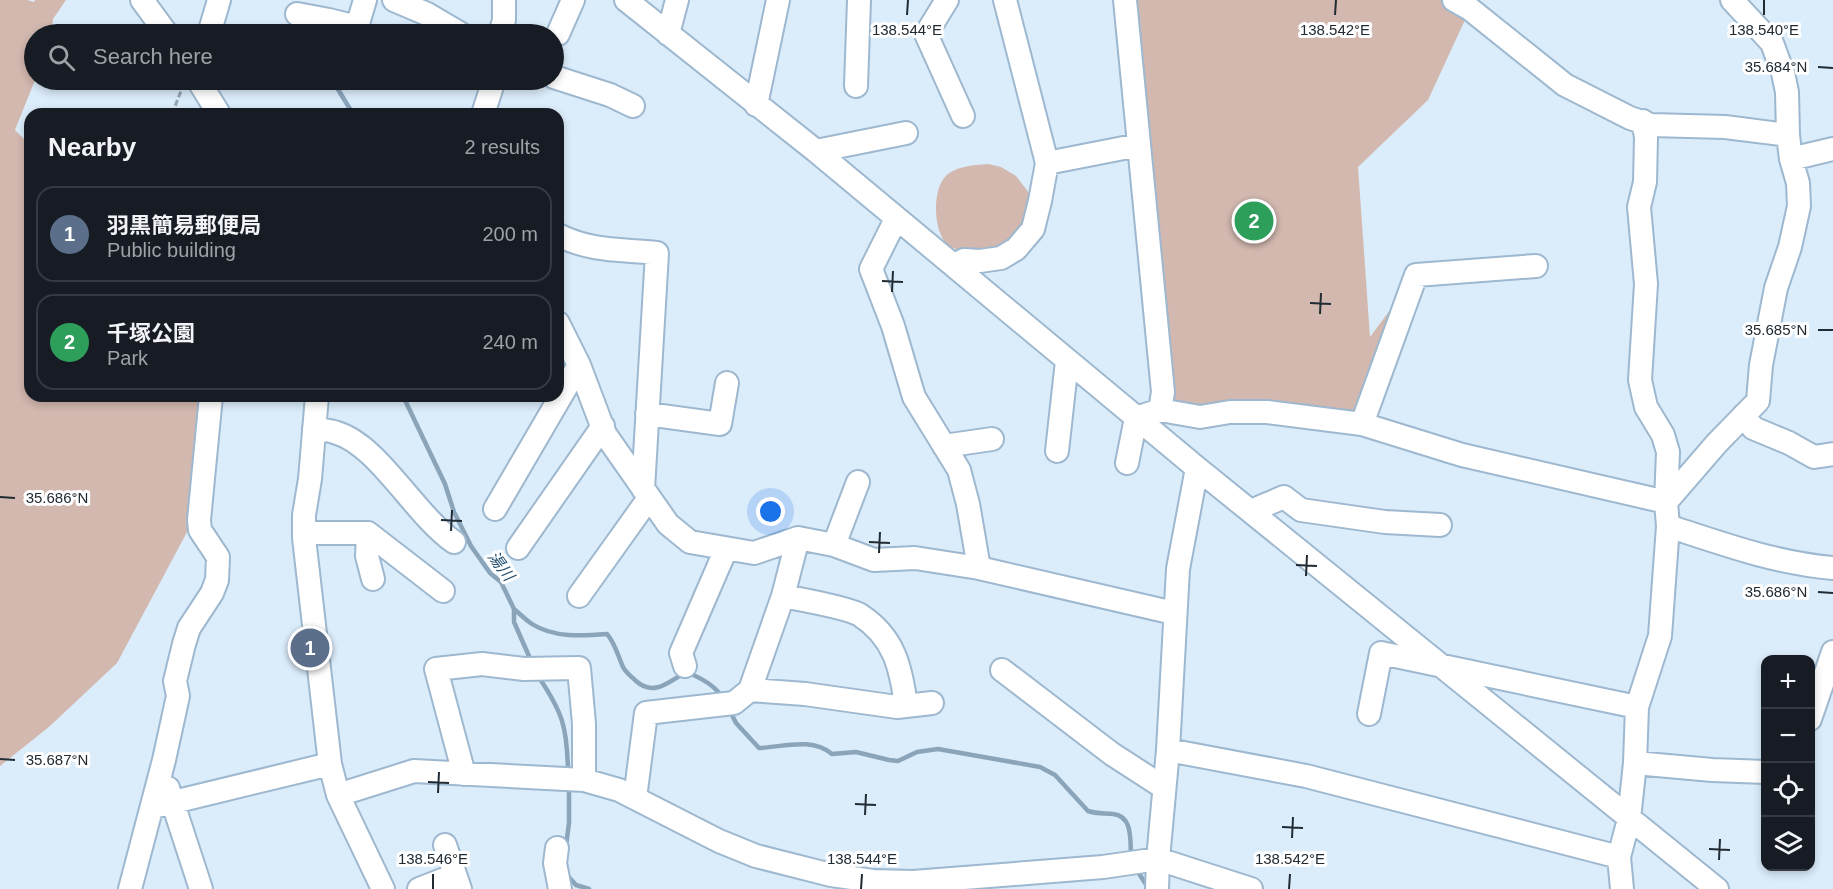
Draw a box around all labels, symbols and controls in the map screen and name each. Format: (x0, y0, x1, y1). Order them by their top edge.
text: 138.544°E (872, 21, 942, 38)
text: 138.542°E (1300, 21, 1370, 38)
text: 138.540°E (1729, 21, 1799, 38)
search box (24, 24, 564, 90)
icon: search (45, 41, 78, 74)
text: Search here (93, 44, 213, 69)
text: 35.684°N (1745, 58, 1807, 75)
text: Nearby (48, 132, 136, 162)
text: 2 results (464, 136, 540, 158)
pin: 2 (1234, 198, 1274, 244)
text: 羽黒簡易郵便局 (107, 213, 261, 238)
text: 1 (64, 223, 75, 245)
text: 200 m (482, 223, 538, 245)
text: Public building (107, 239, 236, 261)
text: 千塚公園 (107, 321, 195, 346)
text: 35.685°N (1745, 321, 1807, 338)
text: 2 (64, 331, 75, 353)
text: 240 m (482, 331, 538, 353)
text: Park (107, 347, 148, 369)
text: 35.686°N (26, 489, 88, 506)
your location (756, 497, 785, 526)
water label: 湯川 (485, 548, 519, 585)
text: 35.686°N (1745, 583, 1807, 600)
pin: 1 (290, 626, 330, 670)
map controls (1761, 655, 1815, 871)
button: + (1761, 655, 1815, 709)
button: − (1761, 709, 1815, 763)
text: 35.687°N (26, 751, 88, 768)
button: locate (1761, 763, 1815, 817)
button: layers (1761, 817, 1815, 871)
text: 138.546°E (398, 850, 468, 867)
text: 138.544°E (827, 850, 897, 867)
text: 138.542°E (1255, 850, 1325, 867)

